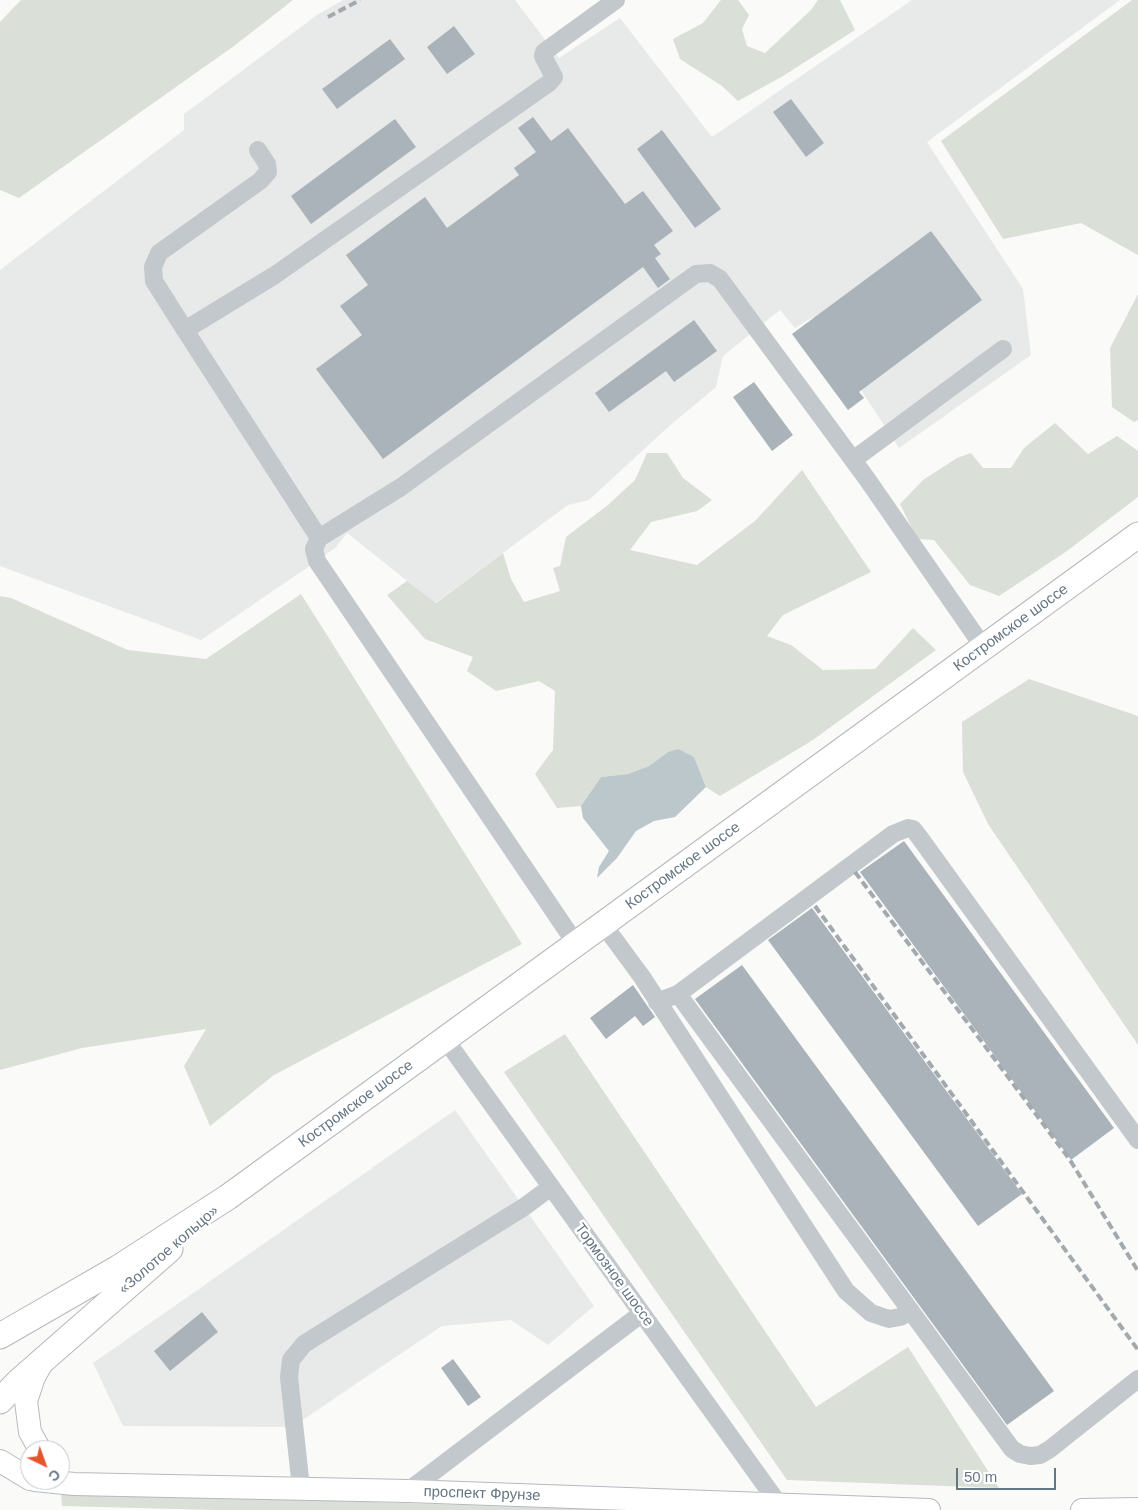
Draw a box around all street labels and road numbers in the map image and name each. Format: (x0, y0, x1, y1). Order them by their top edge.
street label: Костромское шоссе (950, 580, 1072, 676)
street label: Костромское шоссе (622, 818, 744, 914)
street label: Костромское шоссе (295, 1056, 417, 1152)
street label: «Золотое кольцо» (115, 1202, 223, 1298)
street label: Тормозное шоссе (571, 1220, 657, 1330)
street label: проспект Фрунзе (423, 1483, 541, 1505)

